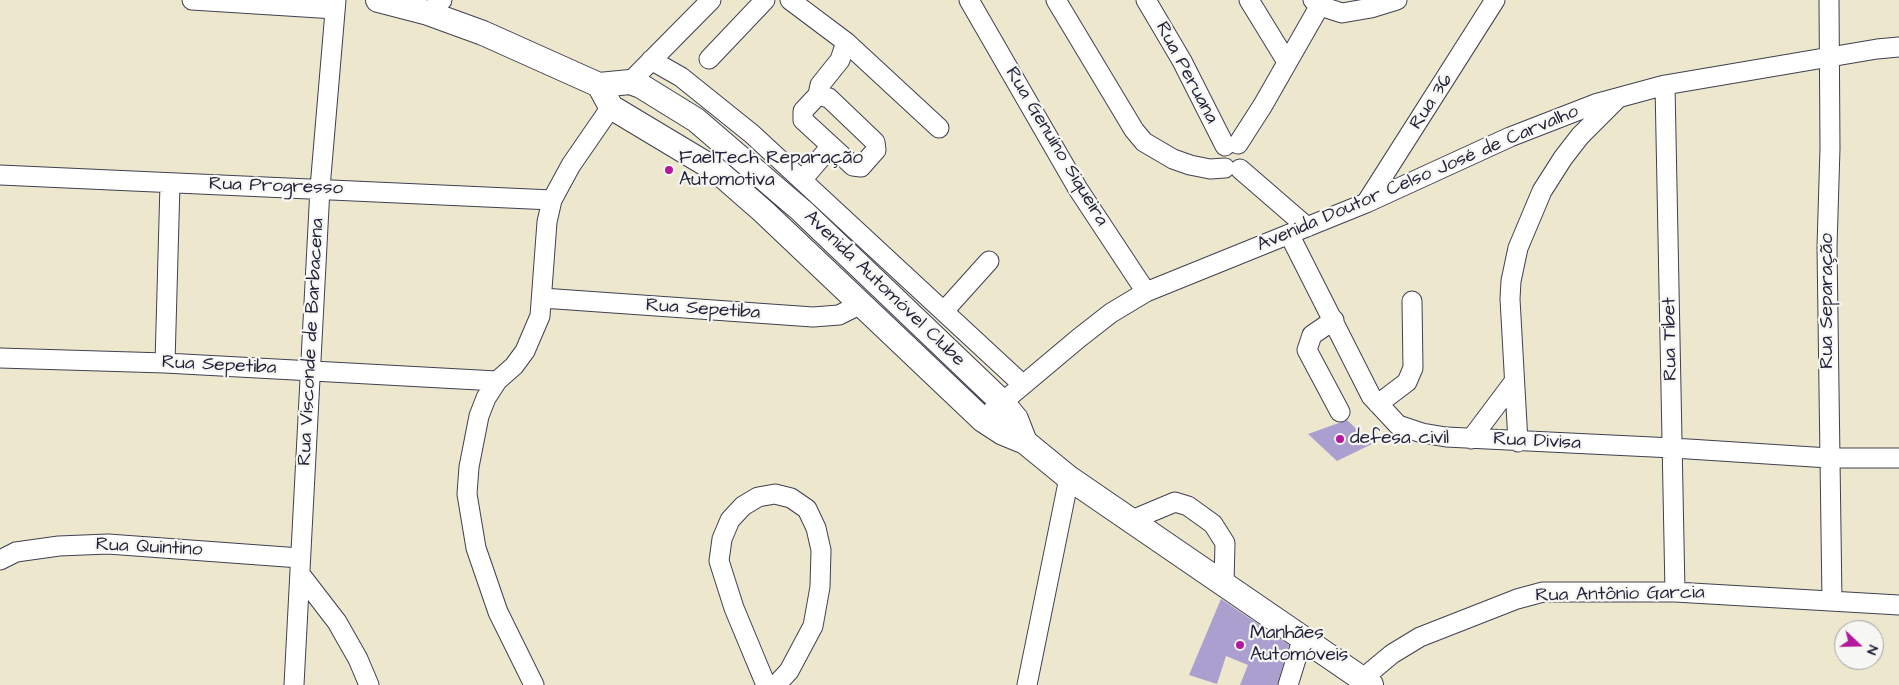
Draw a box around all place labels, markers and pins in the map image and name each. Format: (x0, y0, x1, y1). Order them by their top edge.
place label: FaelTech Reparação Automotiva (679, 148, 863, 192)
marker: FaelTech Reparação Automotiva (663, 164, 675, 176)
place label: defesa civil (1350, 428, 1449, 450)
marker: defesa civil (1334, 433, 1346, 445)
place label: Manhães Automóveis (1250, 623, 1348, 667)
marker: Manhães Automóveis (1234, 639, 1246, 651)

